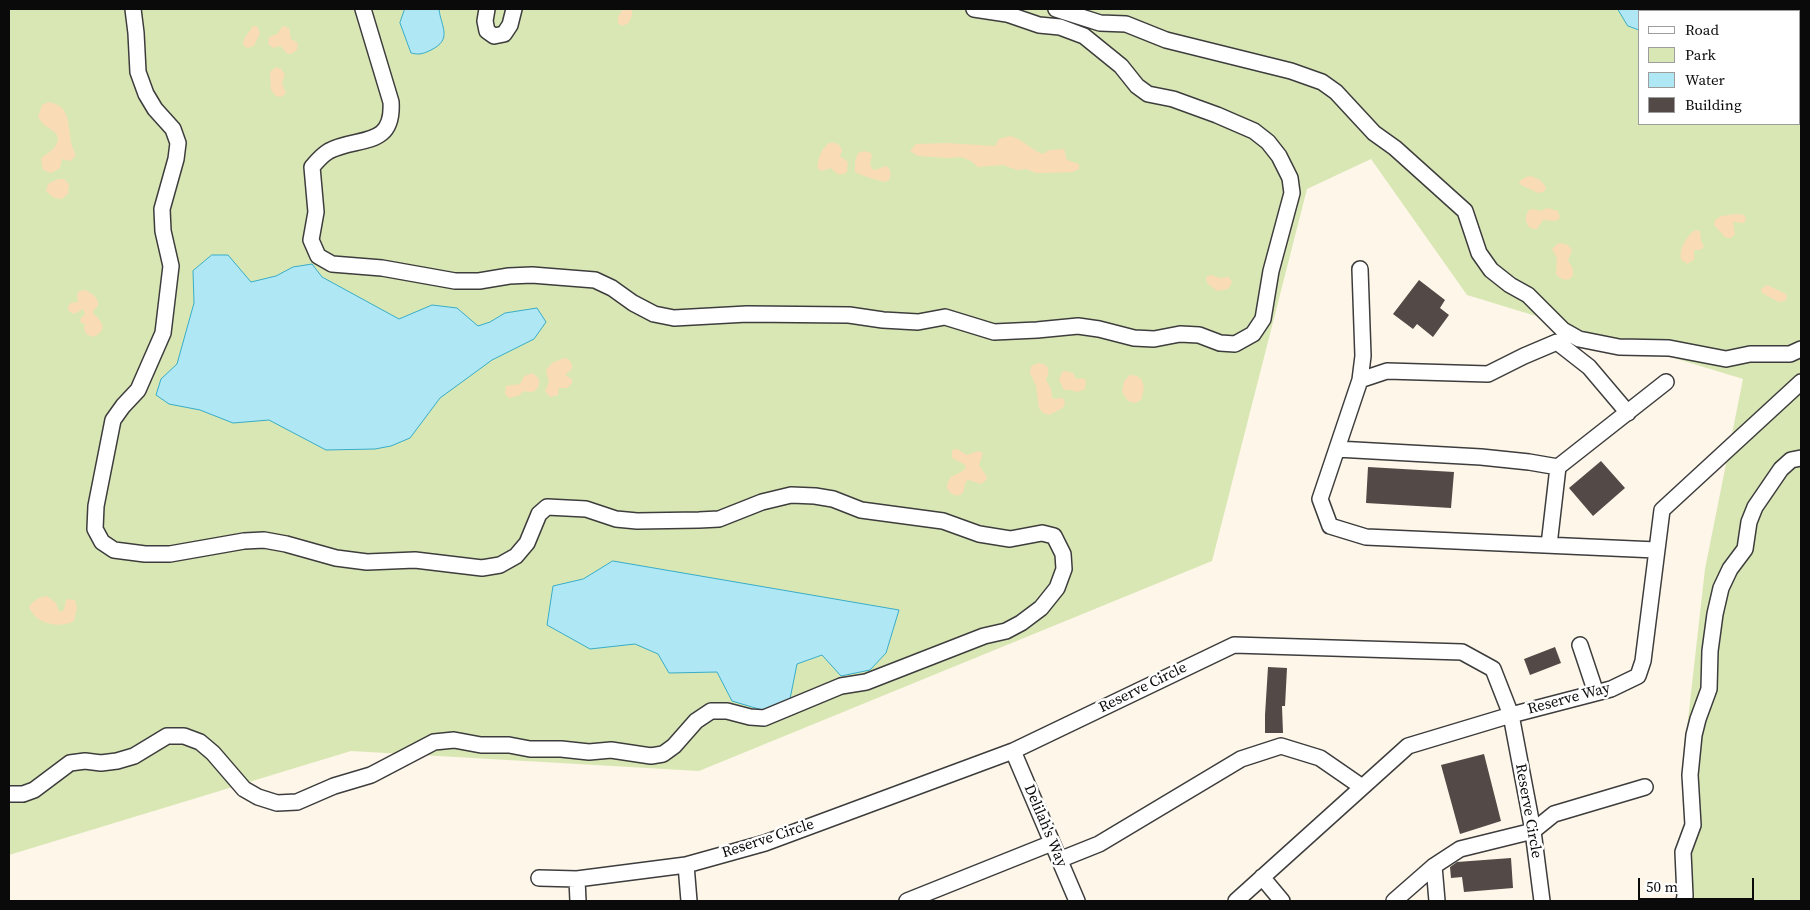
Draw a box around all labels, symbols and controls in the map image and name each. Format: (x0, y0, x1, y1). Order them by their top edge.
legend (1638, 10, 1800, 125)
text: Road (1685, 19, 1719, 40)
text: Park (1685, 44, 1716, 65)
text: Water (1685, 69, 1725, 90)
text: Building (1685, 94, 1742, 115)
street label: Reserve Circle (1096, 659, 1190, 717)
street label: Reserve Way (1526, 679, 1612, 719)
street label: Reserve Circle (1511, 762, 1545, 860)
street label: Delilah's Way (1019, 782, 1071, 870)
street label: Reserve Circle (720, 816, 816, 862)
scale bar (1640, 868, 1756, 900)
text: 50 m (1646, 876, 1678, 897)

